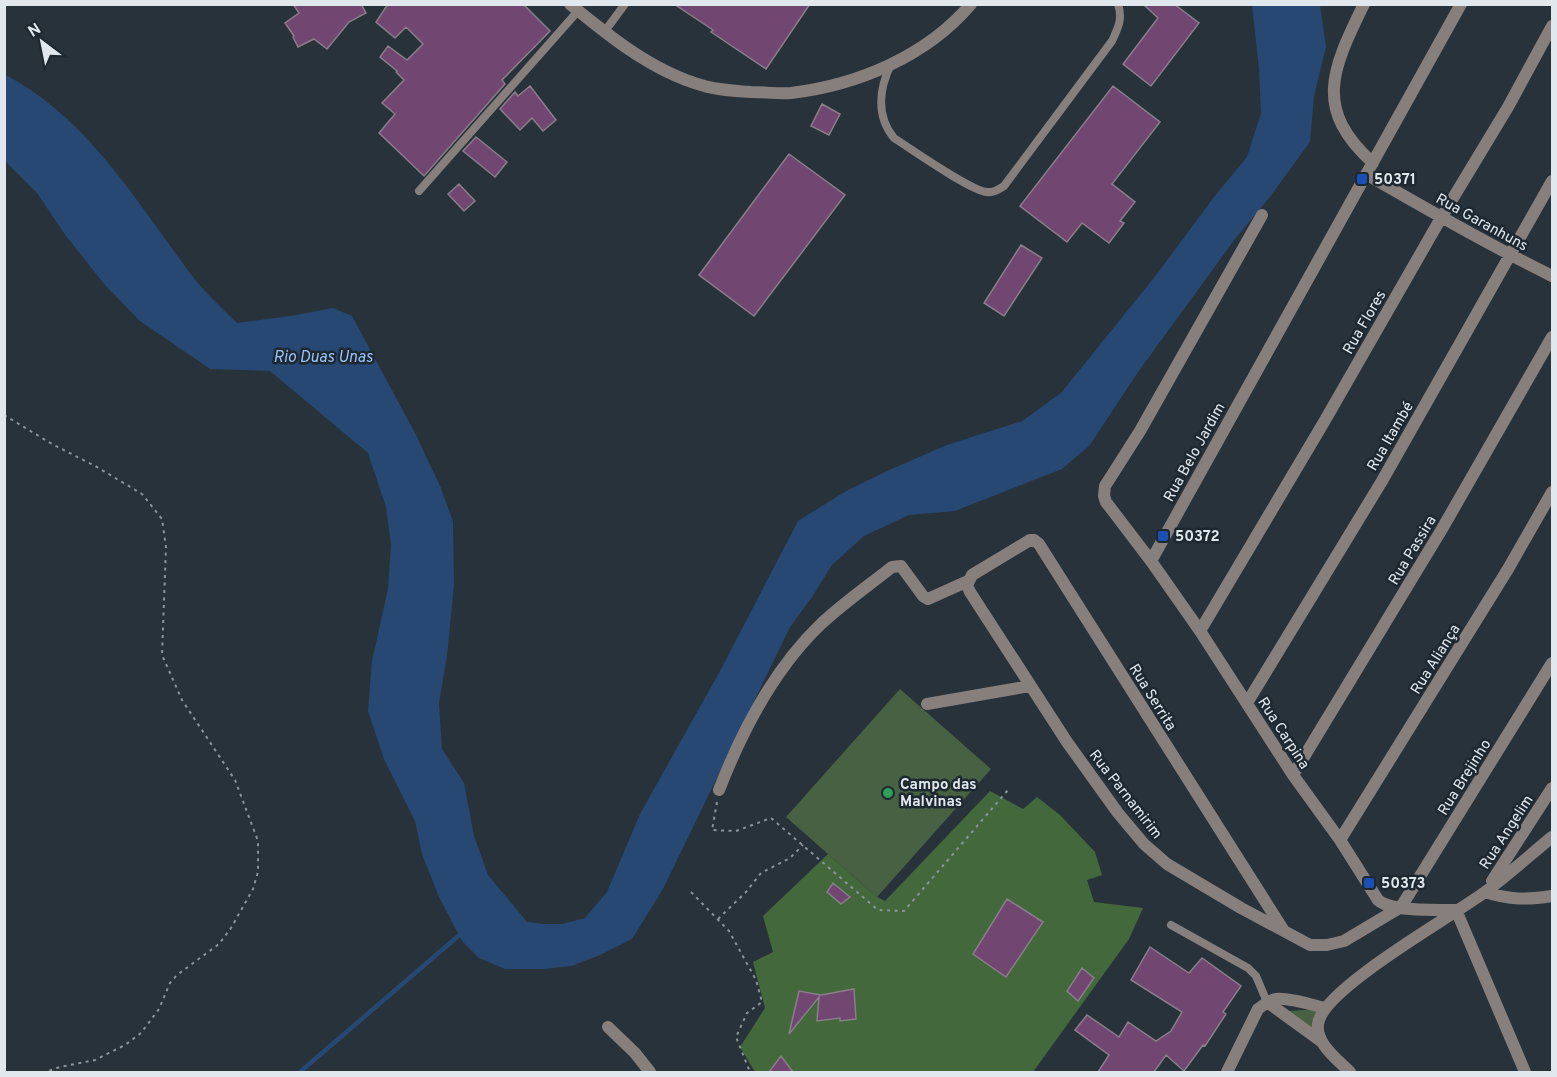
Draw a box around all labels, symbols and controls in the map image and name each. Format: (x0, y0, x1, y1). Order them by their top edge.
north arrow (12, 12, 72, 72)
text: N (25, 19, 45, 43)
place label: 50371 (1374, 171, 1416, 190)
marker: 50371 (1355, 172, 1369, 186)
street label: Rua Garanhuns (1432, 190, 1531, 257)
street label: Rua Flores (1339, 287, 1391, 358)
water label: Rio Duas Unas (273, 348, 373, 368)
street label: Rua Itambé (1364, 399, 1419, 475)
street label: Rua Belo Jardim (1160, 400, 1230, 506)
street label: Rua Passira (1385, 512, 1442, 589)
place label: 50372 (1175, 528, 1220, 547)
marker: 50372 (1156, 529, 1170, 543)
street label: Rua Aliança (1407, 621, 1465, 698)
street label: Rua Serrita (1124, 661, 1180, 735)
street label: Rua Carpina (1252, 694, 1313, 773)
street label: Rua Brejinho (1434, 736, 1496, 819)
street label: Rua Parnamirim (1084, 746, 1166, 843)
place label: Campo das Malvinas (900, 776, 977, 812)
marker: Campo das Malvinas (881, 786, 895, 800)
street label: Rua Angelim (1476, 792, 1538, 874)
place label: 50373 (1381, 875, 1426, 894)
marker: 50373 (1362, 876, 1376, 890)

